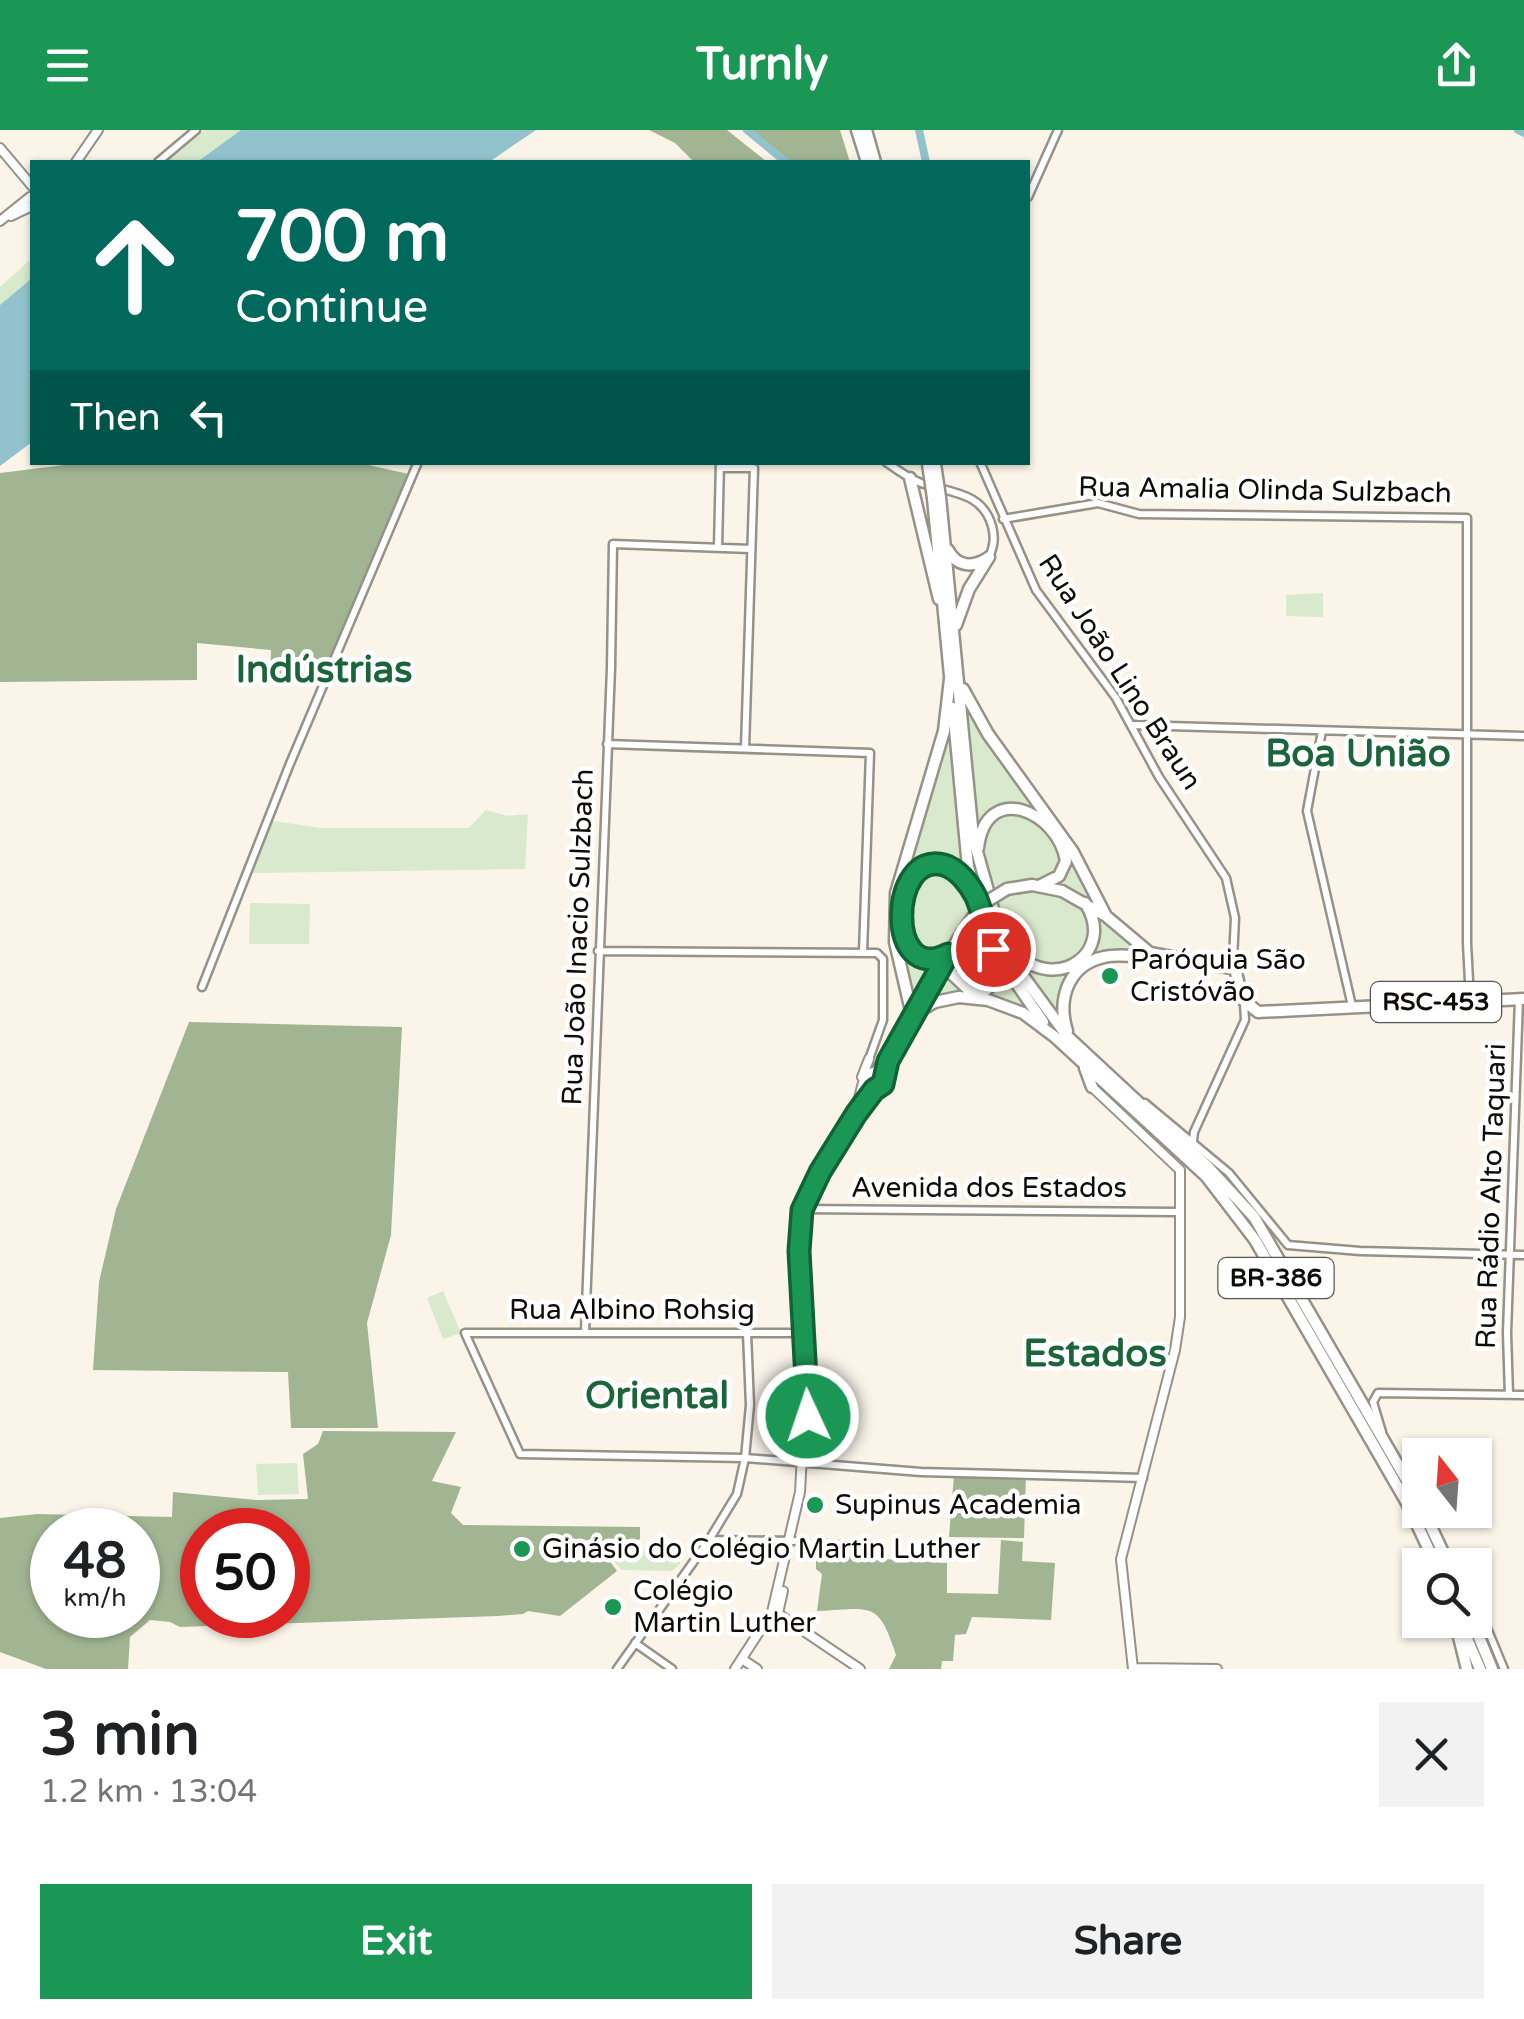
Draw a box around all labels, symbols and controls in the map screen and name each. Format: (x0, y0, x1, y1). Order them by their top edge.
icon: menu (40, 38, 95, 93)
text: Turnly (696, 38, 828, 92)
icon: share (1429, 38, 1484, 93)
text: 700 m (235, 196, 449, 280)
icon: ahead (70, 200, 200, 330)
text: Continue (235, 281, 428, 335)
icon: left (181, 390, 236, 445)
text: Then (70, 395, 161, 441)
street label: Rua Amalia Olinda Sulzbach (1078, 470, 1452, 510)
street label: Rua João Lino Braun (1031, 548, 1209, 796)
district label: Indústrias (236, 647, 412, 693)
district label: Boa União (1265, 731, 1451, 777)
street label: Rua João Inacio Sulzbach (555, 768, 601, 1106)
pin (951, 907, 1036, 992)
icon: arrive (966, 922, 1021, 977)
place label: Paróquia São Cristóvão (1130, 943, 1306, 1009)
marker: Paróquia São Cristóvão (1099, 965, 1121, 987)
road number: RSC-453 (1371, 982, 1501, 1022)
street label: Rua Rádio Alto Taquari (1469, 1043, 1513, 1349)
street label: Avenida dos Estados (851, 1171, 1127, 1205)
road number: BR-386 (1218, 1258, 1334, 1298)
street label: Rua Albino Rohsig (509, 1293, 755, 1327)
district label: Estados (1023, 1331, 1167, 1377)
position arrow (756, 1364, 860, 1468)
district label: Oriental (585, 1373, 729, 1419)
north arrow (1402, 1438, 1492, 1528)
map controls (1402, 1438, 1492, 1638)
place label: Supinus Academia (835, 1488, 1082, 1522)
marker: Supinus Academia (804, 1494, 826, 1516)
speed limit sign: 50 (180, 1508, 310, 1638)
text: 48 (64, 1531, 126, 1591)
place label: Ginásio do Colégio Martin Luther (542, 1532, 981, 1566)
marker: Ginásio do Colégio Martin Luther (511, 1538, 533, 1560)
button: search (1402, 1548, 1492, 1638)
place label: Colégio Martin Luther (633, 1574, 816, 1640)
text: km/h (64, 1583, 126, 1613)
marker: Colégio Martin Luther (602, 1596, 624, 1618)
text: 3 min (40, 1699, 200, 1771)
button: close (1379, 1702, 1484, 1807)
text: 1.2 km · 13:04 (40, 1773, 257, 1811)
button: Exit (40, 1884, 752, 1999)
button: Share (772, 1884, 1484, 1999)

